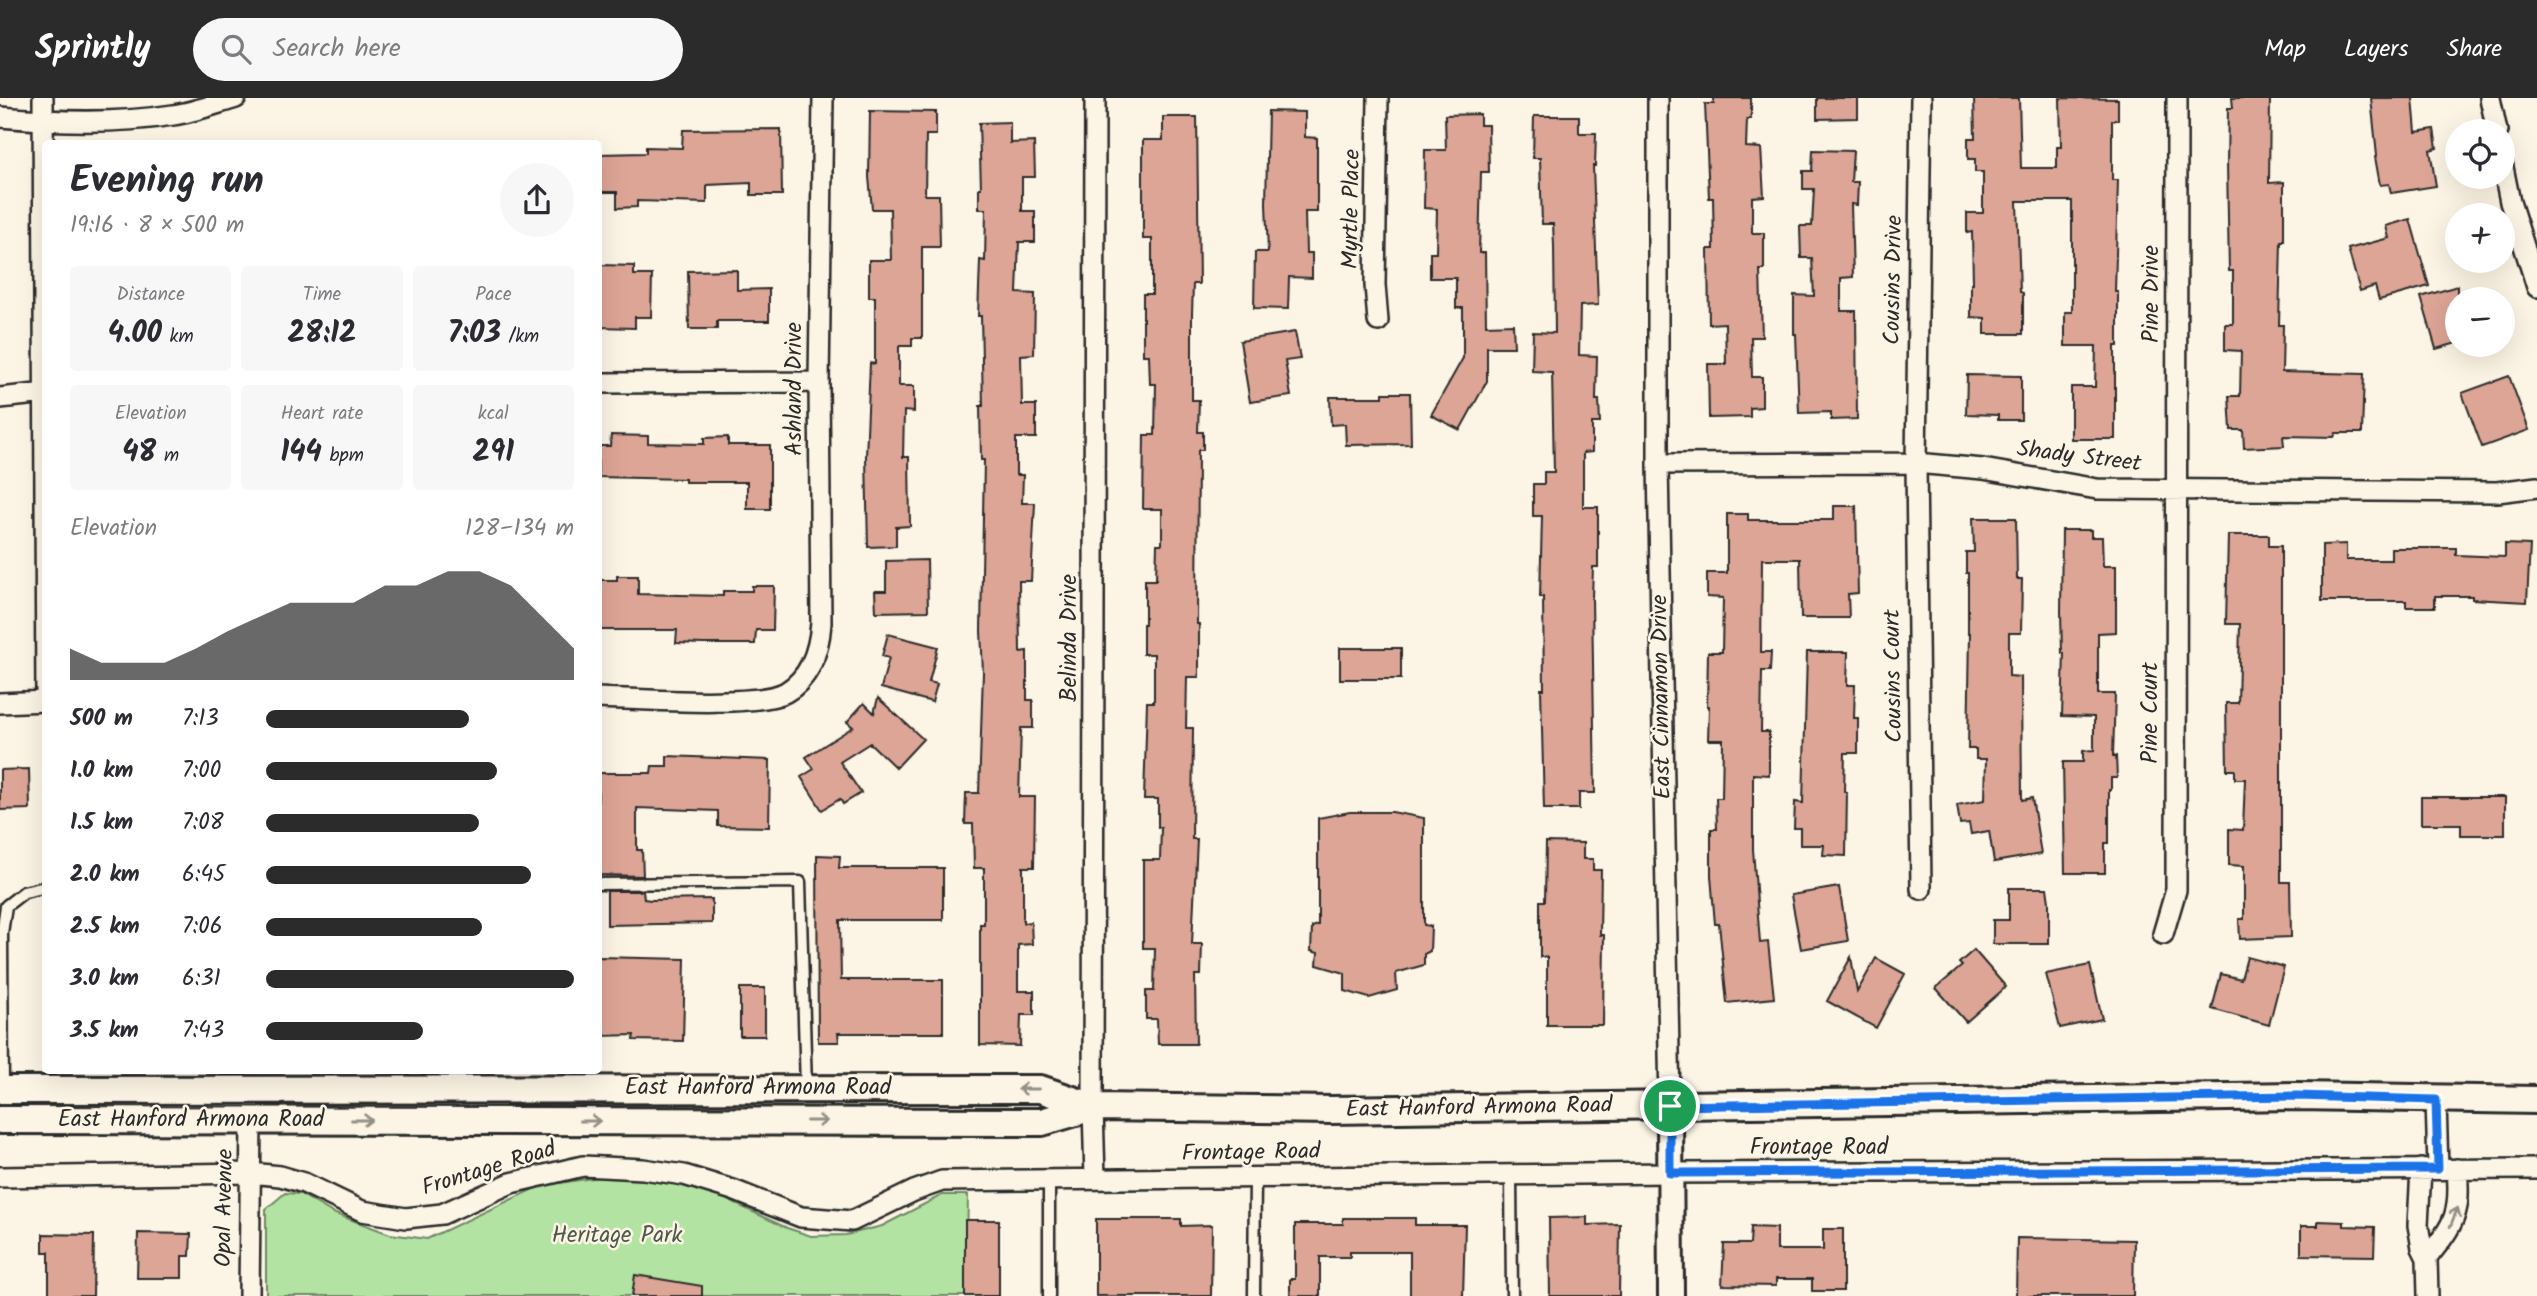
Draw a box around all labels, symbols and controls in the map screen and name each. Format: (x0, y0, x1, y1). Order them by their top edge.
search box (193, 18, 683, 81)
text: Sprintly (35, 23, 151, 76)
text: Search here (273, 28, 401, 70)
icon: search (217, 30, 255, 68)
text: Map (2264, 30, 2306, 69)
text: Layers (2344, 30, 2408, 69)
text: Share (2446, 30, 2502, 69)
map controls (2445, 119, 2515, 357)
button: locate (2445, 119, 2515, 189)
street label: Myrtle Place (1333, 149, 1371, 269)
text: Evening run (70, 152, 264, 212)
button: share (500, 163, 574, 237)
button: + (2445, 203, 2515, 273)
text: 19:16 · 8 × 500 m (70, 208, 244, 244)
street label: Cousins Drive (1875, 215, 1913, 345)
street label: Pine Drive (2134, 245, 2170, 343)
text: Distance (117, 280, 185, 310)
text: Time (303, 280, 341, 310)
text: Pace (475, 280, 511, 310)
button: − (2445, 287, 2515, 357)
text: 4.00 (108, 310, 162, 358)
text: 28:12 (287, 310, 357, 358)
text: 7:03 (447, 310, 501, 358)
text: km (162, 322, 194, 352)
text: /km (501, 322, 539, 352)
street label: Ashland Drive (777, 322, 813, 456)
text: Elevation (115, 399, 187, 429)
text: Heart rate (281, 399, 363, 429)
text: kcal (478, 399, 509, 429)
text: 48 (122, 429, 156, 477)
text: 144 (280, 429, 322, 477)
text: 291 (472, 429, 514, 477)
street label: Shady Street (2015, 432, 2144, 483)
text: m (156, 441, 179, 471)
text: bpm (322, 441, 364, 471)
text: Elevation (70, 511, 157, 547)
text: 128–134 m (465, 511, 574, 547)
street label: Belinda Drive (1052, 574, 1088, 702)
street label: East Cinnamon Drive (1642, 594, 1682, 800)
street label: Cousins Court (1875, 608, 1913, 743)
street label: Pine Court (2133, 661, 2169, 764)
text: 500 m (70, 701, 133, 737)
text: 7:13 (182, 701, 219, 737)
text: 1.0 km (70, 753, 133, 789)
text: 7:00 (182, 753, 221, 789)
text: 1.5 km (70, 805, 133, 841)
text: 7:08 (182, 805, 224, 841)
text: 2.0 km (70, 857, 140, 893)
text: 6:45 (182, 857, 225, 893)
text: 2.5 km (70, 909, 140, 945)
text: 7:06 (182, 909, 223, 945)
text: 3.0 km (70, 961, 139, 997)
text: 6:31 (182, 961, 221, 997)
text: 3.5 km (70, 1013, 139, 1049)
text: 7:43 (182, 1013, 224, 1049)
street label: East Hanford Armona Road (625, 1070, 892, 1106)
pin (1640, 1076, 1700, 1136)
one-way arrow (1017, 1082, 1040, 1096)
icon: arrive (1651, 1087, 1689, 1125)
street label: East Hanford Armona Road (1345, 1088, 1613, 1128)
street label: East Hanford Armona Road (58, 1102, 325, 1138)
one-way arrow (350, 1113, 373, 1127)
one-way arrow (578, 1114, 601, 1128)
one-way arrow (805, 1114, 828, 1128)
street label: Frontage Road (1750, 1130, 1889, 1166)
street label: Frontage Road (417, 1131, 561, 1206)
street label: Frontage Road (1181, 1134, 1321, 1172)
street label: Opal Avenue (206, 1148, 244, 1268)
one-way arrow (2448, 1207, 2461, 1228)
park label: Heritage Park (552, 1218, 683, 1254)

